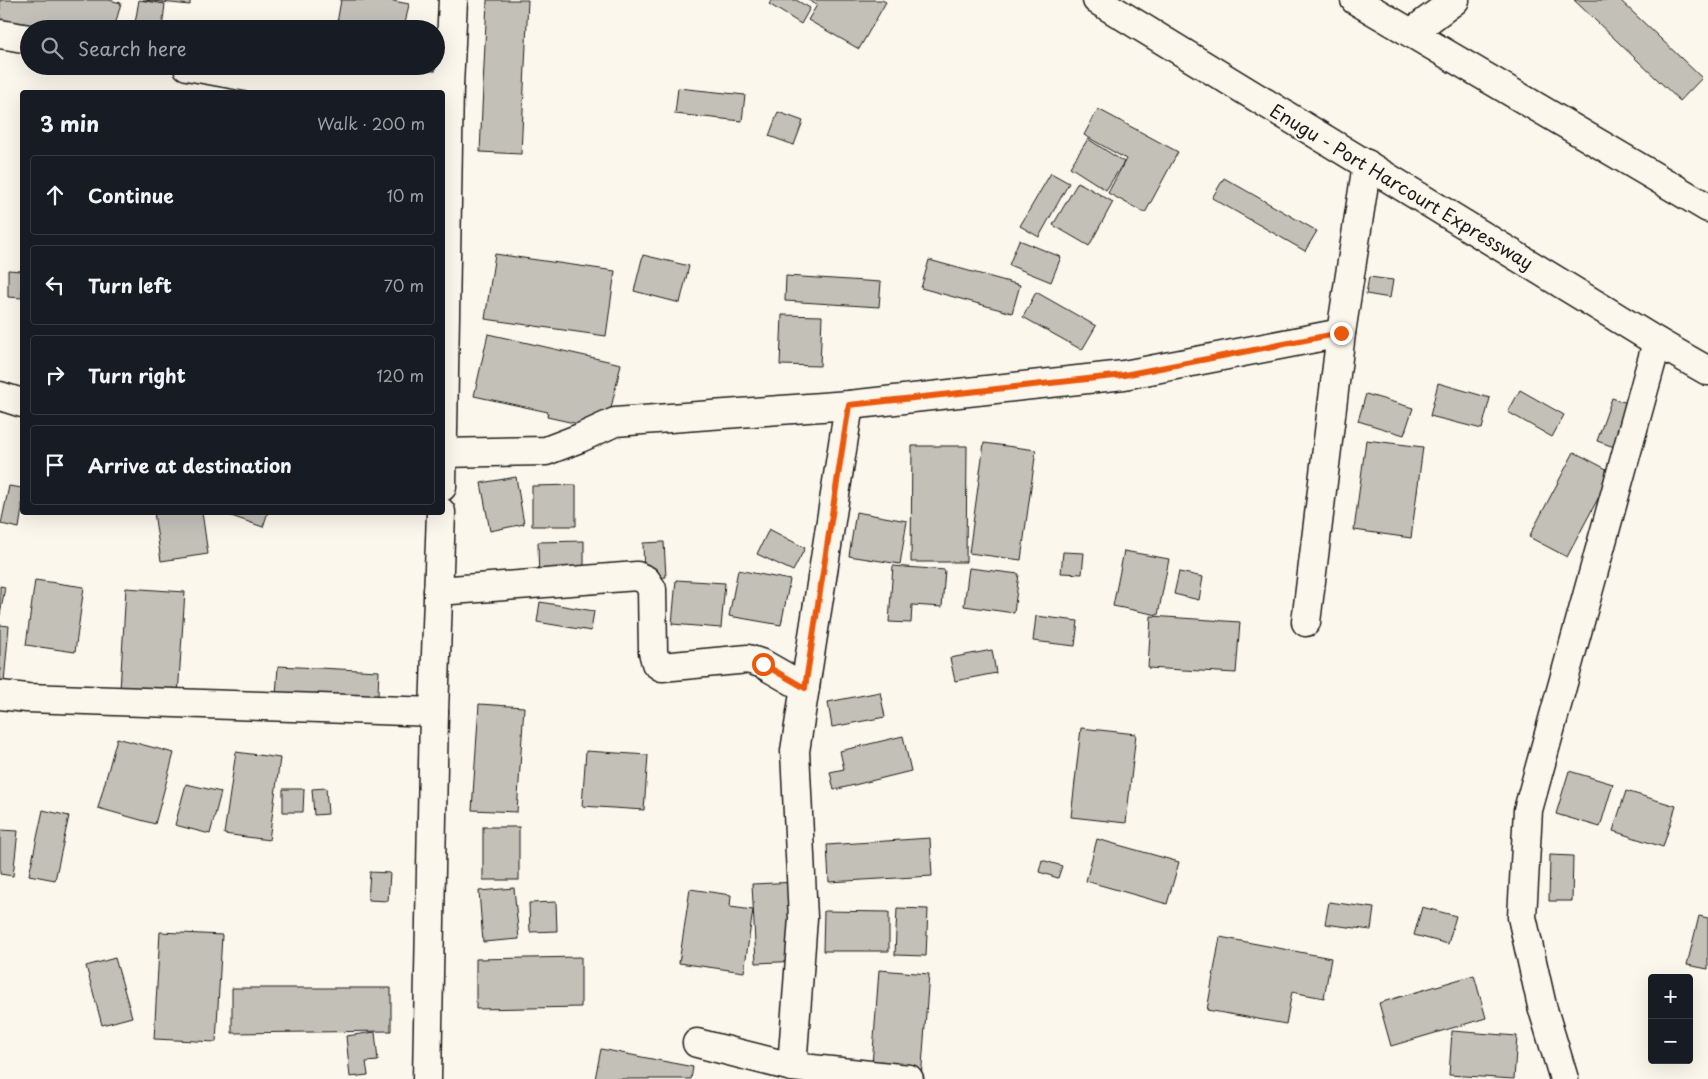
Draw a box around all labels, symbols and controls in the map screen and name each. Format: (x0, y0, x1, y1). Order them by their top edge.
search box (20, 20, 445, 75)
icon: search (38, 34, 66, 62)
text: Search here (78, 34, 187, 62)
street label: Enugu - Port Harcourt Expressway (1265, 96, 1539, 276)
text: 3 min (40, 107, 99, 139)
text: Walk · 200 m (317, 111, 425, 135)
icon: ahead (41, 181, 69, 209)
text: Continue (88, 181, 174, 209)
text: 10 m (387, 183, 424, 207)
icon: left (41, 271, 69, 299)
text: Turn left (88, 271, 172, 299)
text: 70 m (384, 273, 424, 297)
route end (1330, 322, 1353, 345)
icon: right (41, 361, 69, 389)
text: Turn right (88, 361, 186, 389)
text: 120 m (377, 363, 424, 387)
icon: arrive (41, 451, 69, 479)
text: Arrive at destination (88, 451, 292, 479)
route start (752, 653, 775, 676)
map controls (1648, 974, 1693, 1064)
button: + (1648, 974, 1693, 1019)
button: − (1648, 1019, 1693, 1064)

